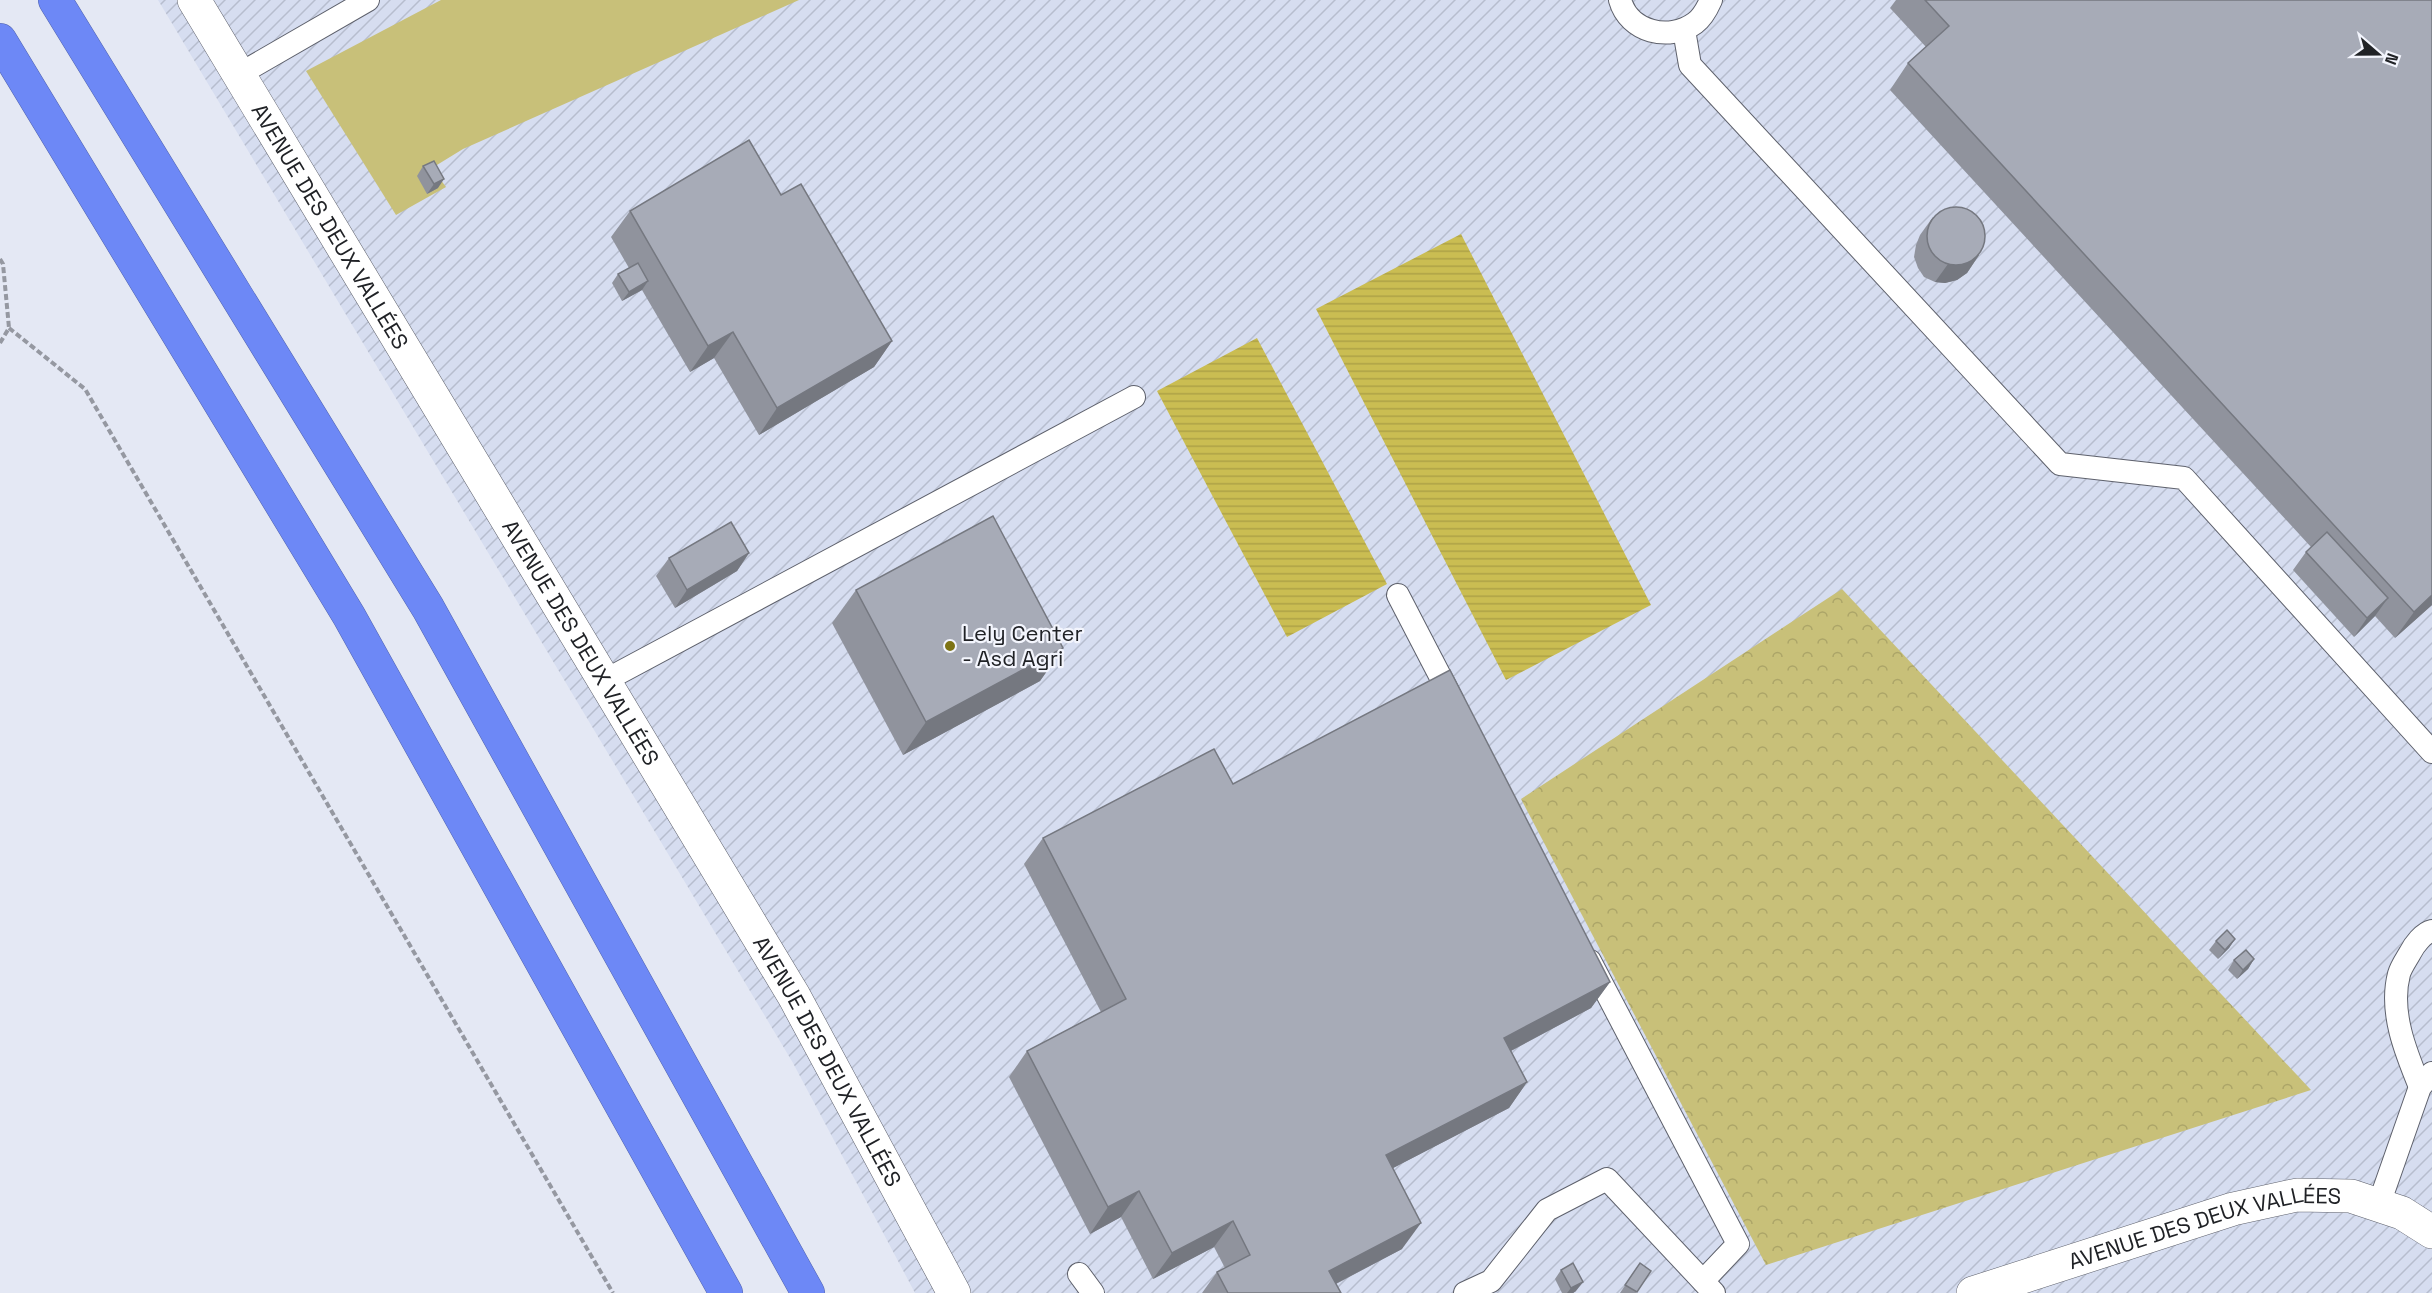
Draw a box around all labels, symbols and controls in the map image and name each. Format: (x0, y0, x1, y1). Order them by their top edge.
north arrow (2348, 24, 2408, 84)
text: N (2380, 50, 2403, 68)
street label: AVENUE DES DEUX VALLÉES (246, 98, 415, 354)
street label: AVENUE DES DEUX VALLÉES (496, 514, 666, 770)
place label: Lely Center - Asd Agri (962, 619, 1083, 672)
marker: Lely Center - Asd Agri (943, 639, 957, 653)
street label: AVENUE DES DEUX VALLÉES (747, 931, 908, 1191)
street label: AVENUE DES DEUX VALLÉES (2065, 1180, 2341, 1275)

